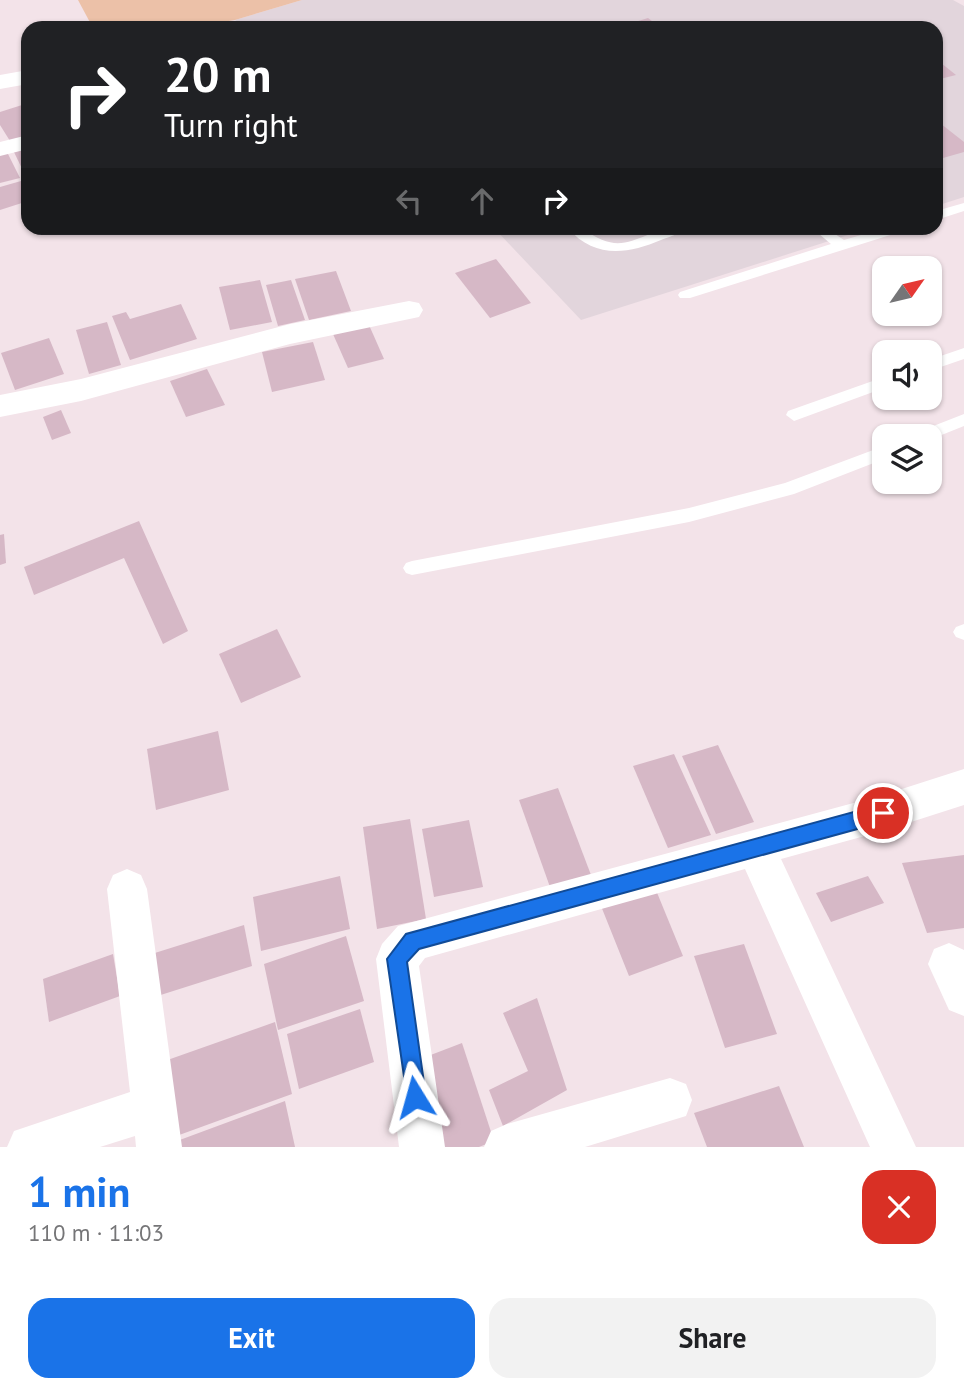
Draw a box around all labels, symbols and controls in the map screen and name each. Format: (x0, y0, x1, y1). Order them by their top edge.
text: 20 m (164, 42, 271, 106)
icon: right (49, 49, 140, 140)
text: Turn right (164, 104, 298, 146)
icon: left (390, 182, 428, 220)
icon: ahead (463, 182, 501, 220)
icon: right (536, 182, 574, 220)
north arrow (872, 256, 942, 326)
map controls (872, 256, 942, 494)
button: sound (872, 340, 942, 410)
button: layers (872, 424, 942, 494)
pin (853, 783, 913, 843)
icon: arrive (864, 794, 902, 832)
position arrow (378, 1060, 452, 1134)
text: 1 min (28, 1164, 130, 1219)
button: close (862, 1170, 936, 1244)
text: 110 m · 11:03 (28, 1218, 164, 1247)
button: Exit (28, 1298, 475, 1378)
button: Share (489, 1298, 936, 1378)

